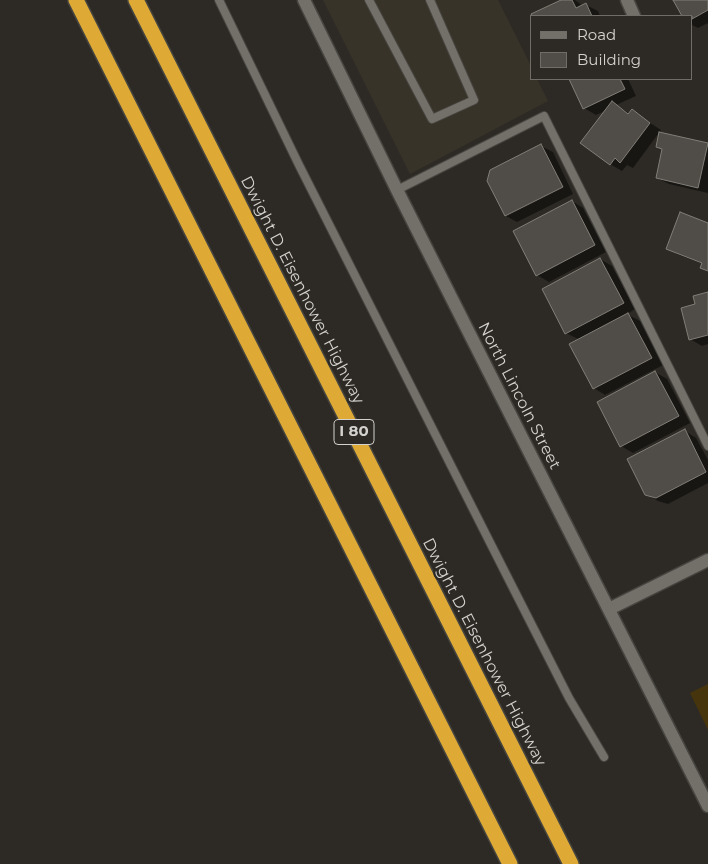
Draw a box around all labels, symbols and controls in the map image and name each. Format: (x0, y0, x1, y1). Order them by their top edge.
legend (530, 15, 693, 80)
text: Road (577, 25, 616, 44)
text: Building (577, 50, 641, 69)
street label: Dwight D. Eisenhower Highway (236, 173, 368, 407)
street label: North Lincoln Street (474, 319, 564, 473)
road number: I 80 (334, 420, 374, 444)
street label: Dwight D. Eisenhower Highway (418, 535, 550, 769)

